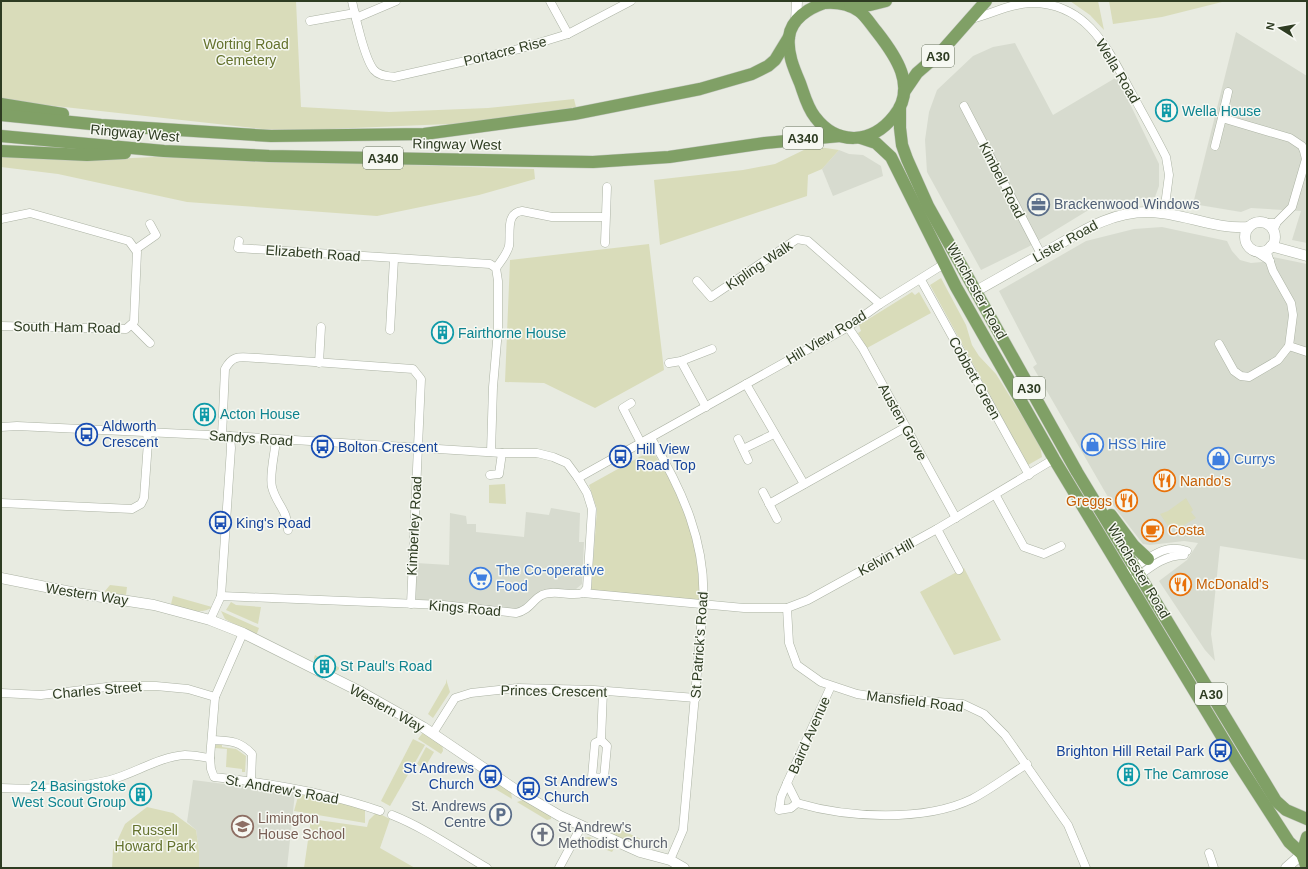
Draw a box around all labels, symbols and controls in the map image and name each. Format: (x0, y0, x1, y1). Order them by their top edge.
north arrow (1260, 8, 1300, 48)
text: N (1264, 21, 1277, 31)
street label: Portacre Rise (462, 33, 548, 69)
park label: Worting Road Cemetery (203, 36, 289, 68)
street label: Wella Road (1093, 36, 1143, 106)
road number: A30 (922, 45, 954, 67)
building icon: Wella House (1154, 98, 1180, 124)
place label: Wella House (1182, 103, 1261, 119)
street label: Ringway West (90, 121, 180, 145)
road number: A340 (783, 127, 823, 149)
street label: Ringway West (412, 135, 502, 153)
street label: Kimbell Road (976, 139, 1028, 221)
road number: A340 (363, 147, 403, 169)
office icon: Brackenwood Windows (1026, 191, 1052, 217)
place label: Brackenwood Windows (1054, 196, 1200, 212)
street label: Lister Road (1030, 217, 1100, 265)
street label: Kipling Walk (723, 236, 796, 293)
street label: Winchester Road (944, 240, 1010, 342)
street label: Elizabeth Road (265, 242, 361, 264)
street label: Hill View Road (783, 307, 869, 367)
street label: South Ham Road (13, 318, 121, 336)
building icon: Fairthorne House (429, 320, 455, 346)
place label: Fairthorne House (458, 325, 566, 341)
street label: Cobbett Green (946, 334, 1004, 422)
road number: A30 (1013, 377, 1045, 399)
street label: Austen Grove (875, 381, 931, 463)
building icon: Acton House (192, 401, 218, 427)
place label: Acton House (220, 406, 300, 422)
place label: Aldworth Crescent (102, 418, 158, 450)
bus stop icon: Aldworth Crescent (74, 421, 100, 447)
street label: Sandys Road (209, 427, 293, 449)
shop icon: HSS Hire (1079, 431, 1105, 457)
bus stop icon: Bolton Crescent (309, 434, 335, 460)
place label: HSS Hire (1108, 436, 1167, 452)
place label: Bolton Crescent (338, 439, 438, 455)
place label: Hill View Road Top (636, 441, 696, 473)
bus stop icon: Hill View Road Top (608, 444, 634, 470)
shop icon: Currys (1205, 446, 1231, 472)
place label: Currys (1234, 451, 1275, 467)
restaurant icon: Nando's (1151, 468, 1177, 494)
place label: Nando's (1180, 473, 1231, 489)
street label: Kimberley Road (403, 476, 425, 576)
restaurant icon: Greggs (1114, 488, 1140, 514)
place label: Greggs (1066, 493, 1112, 509)
bus stop icon: King's Road (207, 510, 233, 536)
place label: King's Road (236, 515, 311, 531)
cafe icon: Costa (1140, 517, 1166, 543)
street label: Winchester Road (1104, 521, 1174, 621)
place label: Costa (1168, 522, 1205, 538)
street label: Kelvin Hill (855, 535, 917, 579)
place label: The Co-operative Food (496, 562, 604, 594)
supermarket icon: The Co-operative Food (468, 565, 494, 591)
restaurant icon: McDonald's (1167, 571, 1193, 597)
place label: McDonald's (1196, 576, 1269, 592)
street label: Western Way (45, 580, 129, 608)
street label: St Patrick's Road (687, 591, 711, 699)
street label: Kings Road (428, 597, 502, 619)
building icon: St Paul's Road (311, 653, 337, 679)
place label: St Paul's Road (340, 658, 432, 674)
street label: Charles Street (52, 678, 142, 702)
street label: Western Way (347, 681, 427, 735)
street label: Princes Crescent (501, 682, 608, 700)
road number: A30 (1195, 683, 1227, 705)
street label: Mansfield Road (866, 687, 964, 715)
street label: Baird Avenue (785, 694, 833, 776)
bus stop icon: Brighton Hill Retail Park (1207, 738, 1233, 764)
place label: Brighton Hill Retail Park (1056, 743, 1205, 759)
place label: St Andrews Church (403, 760, 474, 792)
building icon: The Camrose (1116, 761, 1142, 787)
bus stop icon: St Andrews Church (477, 763, 503, 789)
place label: The Camrose (1144, 766, 1229, 782)
street label: St. Andrew's Road (224, 771, 340, 807)
place label: St Andrew's Church (544, 773, 618, 805)
bus stop icon: St Andrew's Church (515, 776, 541, 802)
place label: 24 Basingstoke West Scout Group (12, 778, 126, 810)
building icon: 24 Basingstoke West Scout Group (128, 781, 154, 807)
place label: St. Andrews Centre (411, 798, 486, 830)
parking icon: St. Andrews Centre (488, 801, 514, 827)
place label: Limington House School (258, 810, 345, 842)
school or university icon: Limington House School (229, 813, 255, 839)
place label: St Andrew's Methodist Church (558, 819, 668, 851)
park label: Russell Howard Park (115, 822, 196, 854)
church icon: St Andrew's Methodist Church (530, 822, 556, 848)

